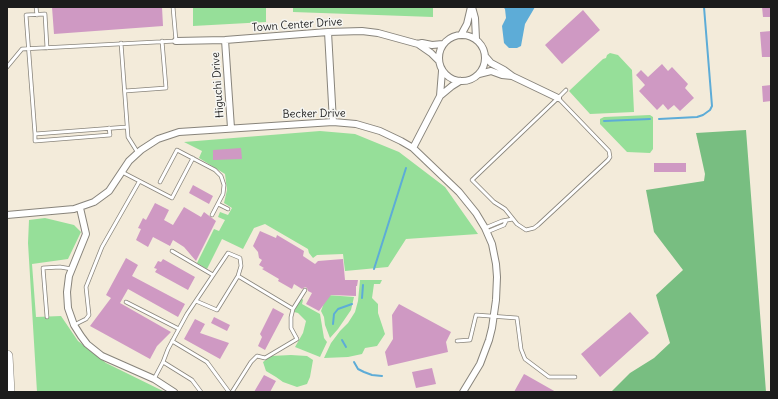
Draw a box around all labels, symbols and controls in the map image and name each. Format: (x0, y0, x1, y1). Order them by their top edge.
street label: Town Center Drive (251, 15, 343, 35)
street label: Higuchi Drive (209, 52, 227, 118)
street label: Becker Drive (282, 107, 346, 121)

